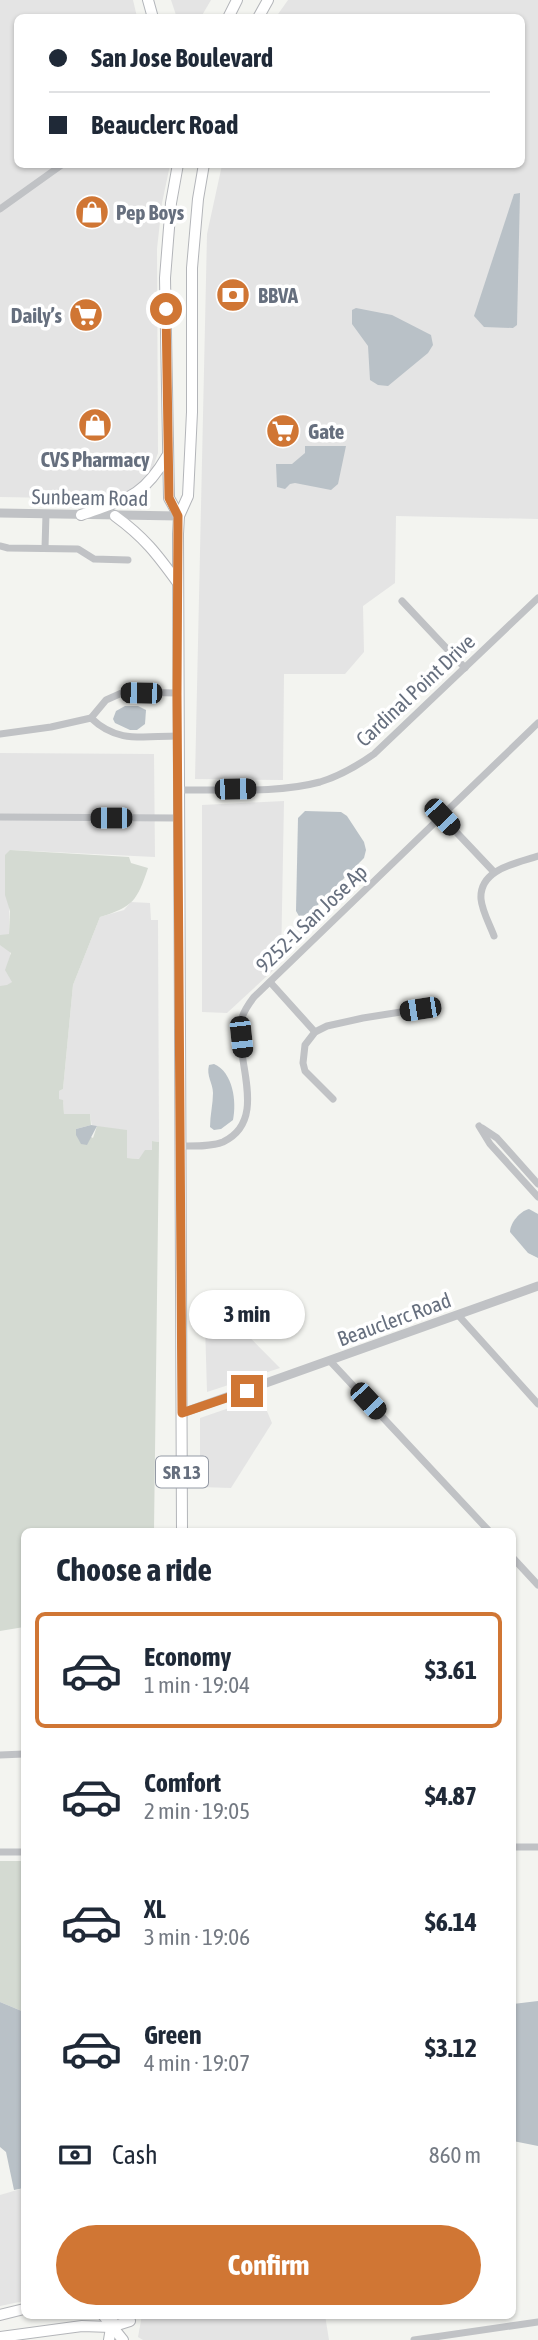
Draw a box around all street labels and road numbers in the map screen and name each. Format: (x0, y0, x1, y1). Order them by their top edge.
street label: Sunbeam Road (32, 484, 148, 510)
street label: Cardinal Point Drive (351, 629, 479, 751)
street label: 9252-1 San Jose Ap (251, 859, 371, 977)
street label: Beauclerc Road (334, 1287, 454, 1351)
road number: SR 13 (156, 1456, 208, 1488)

